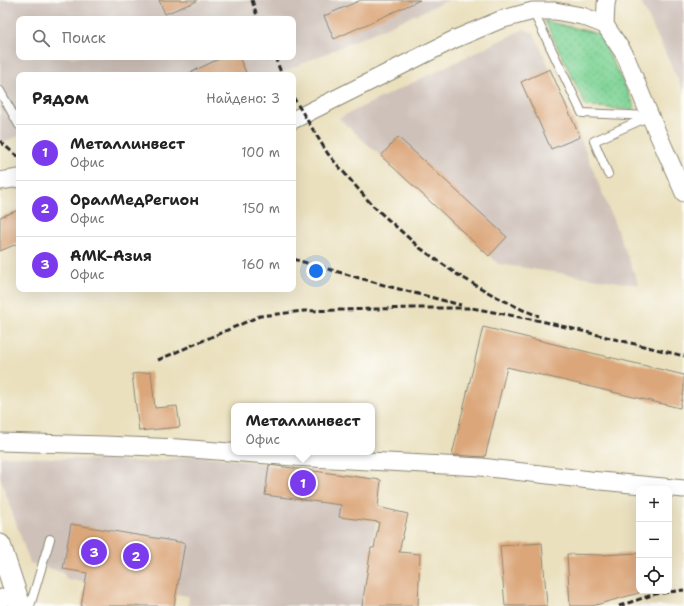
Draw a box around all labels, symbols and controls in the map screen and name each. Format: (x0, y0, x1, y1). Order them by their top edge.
search box (16, 16, 296, 60)
icon: search (30, 27, 52, 49)
text: Поиск (62, 28, 106, 48)
text: Рядом (32, 87, 89, 109)
text: Найдено: 3 (206, 90, 280, 107)
text: Металлинвест (70, 134, 185, 154)
text: 1 (42, 144, 48, 161)
text: 100 m (241, 144, 280, 161)
text: Офис (70, 154, 105, 171)
text: ОралМедРегион (70, 190, 199, 210)
text: 2 (40, 200, 50, 217)
text: 150 m (242, 200, 280, 217)
text: Офис (70, 210, 105, 227)
text: АМК-Азия (70, 246, 152, 266)
text: 3 (40, 256, 50, 273)
text: 160 m (242, 256, 280, 273)
your location (306, 261, 326, 281)
text: Офис (70, 266, 105, 283)
popup (231, 403, 375, 455)
text: Металлинвест (245, 411, 361, 431)
text: Офис (245, 431, 280, 448)
pin: 1 (290, 468, 316, 498)
map controls (636, 486, 672, 594)
button: + (636, 486, 672, 522)
button: − (636, 522, 672, 558)
pin: 3 (81, 537, 107, 567)
pin: 2 (123, 541, 149, 571)
button: locate (636, 558, 672, 594)

